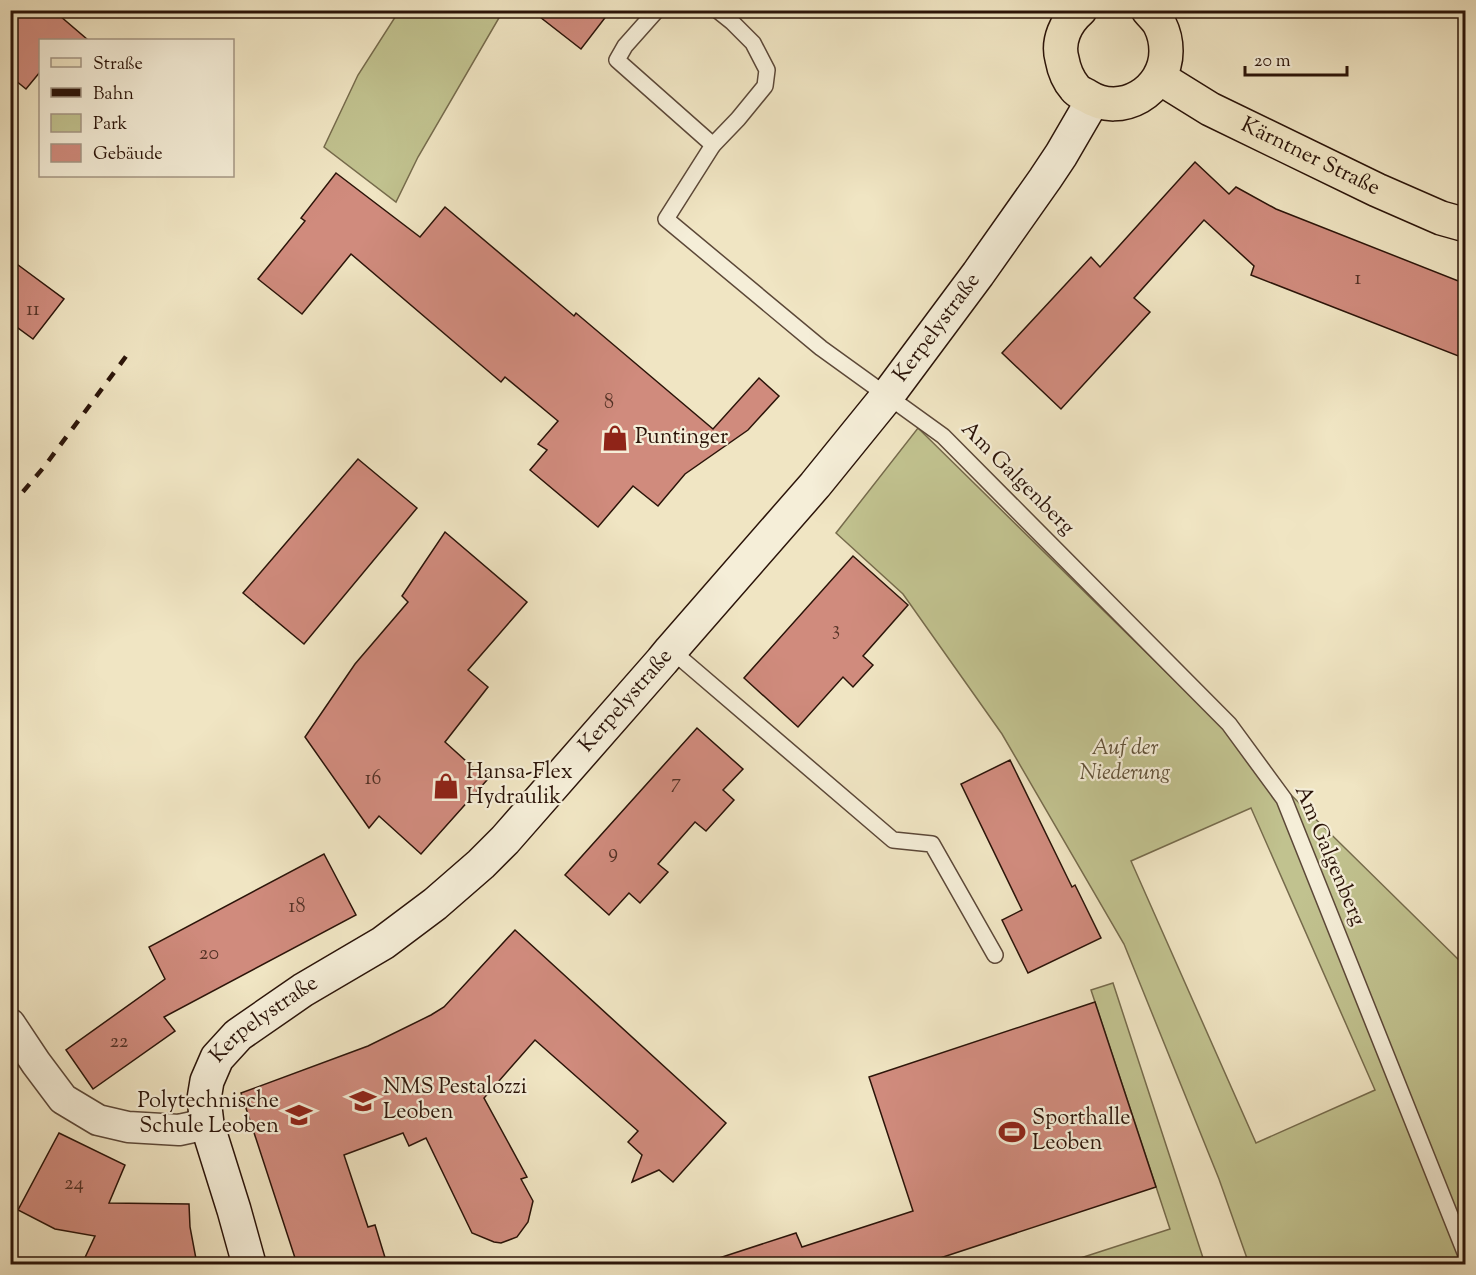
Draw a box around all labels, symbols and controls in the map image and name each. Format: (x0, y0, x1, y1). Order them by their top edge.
legend (39, 39, 234, 177)
scale bar (1245, 39, 1347, 77)
text: 20 m (1254, 49, 1291, 75)
text: Straße (93, 52, 143, 78)
text: Bahn (93, 82, 134, 108)
street label: Kärntner Straße (1235, 110, 1385, 205)
text: Park (93, 112, 128, 138)
text: Gebäude (93, 142, 163, 168)
house number: 1 (1355, 265, 1362, 294)
street label: Kerpelystraße (886, 267, 989, 390)
house number: 11 (26, 296, 40, 325)
house number: 8 (604, 389, 614, 418)
street label: Am Galgenberg (953, 415, 1081, 543)
place label: Puntinger (635, 422, 728, 454)
shop icon: Puntinger (600, 423, 630, 453)
house number: 3 (832, 616, 840, 645)
street label: Kerpelystraße (572, 642, 681, 760)
park label: Auf der Niederung (1079, 733, 1171, 790)
place label: Hansa-Flex Hydraulik (466, 757, 573, 814)
house number: 16 (365, 765, 381, 794)
house number: 7 (671, 769, 681, 798)
shop icon: Hansa-Flex Hydraulik (431, 771, 461, 801)
street label: Am Galgenberg (1285, 781, 1373, 931)
house number: 9 (608, 839, 618, 868)
house number: 18 (289, 893, 305, 922)
house number: 20 (199, 940, 219, 969)
street label: Kerpelystraße (203, 968, 325, 1071)
house number: 22 (110, 1028, 128, 1057)
place label: NMS Pestalozzi Leoben (383, 1072, 527, 1129)
place label: Polytechnische Schule Leoben (138, 1086, 279, 1143)
school or university icon: NMS Pestalozzi Leoben (348, 1086, 378, 1116)
school or university icon: Polytechnische Schule Leoben (284, 1100, 314, 1130)
place label: Sporthalle Leoben (1032, 1103, 1131, 1160)
sports icon: Sporthalle Leoben (997, 1117, 1027, 1147)
house number: 24 (64, 1170, 84, 1199)

